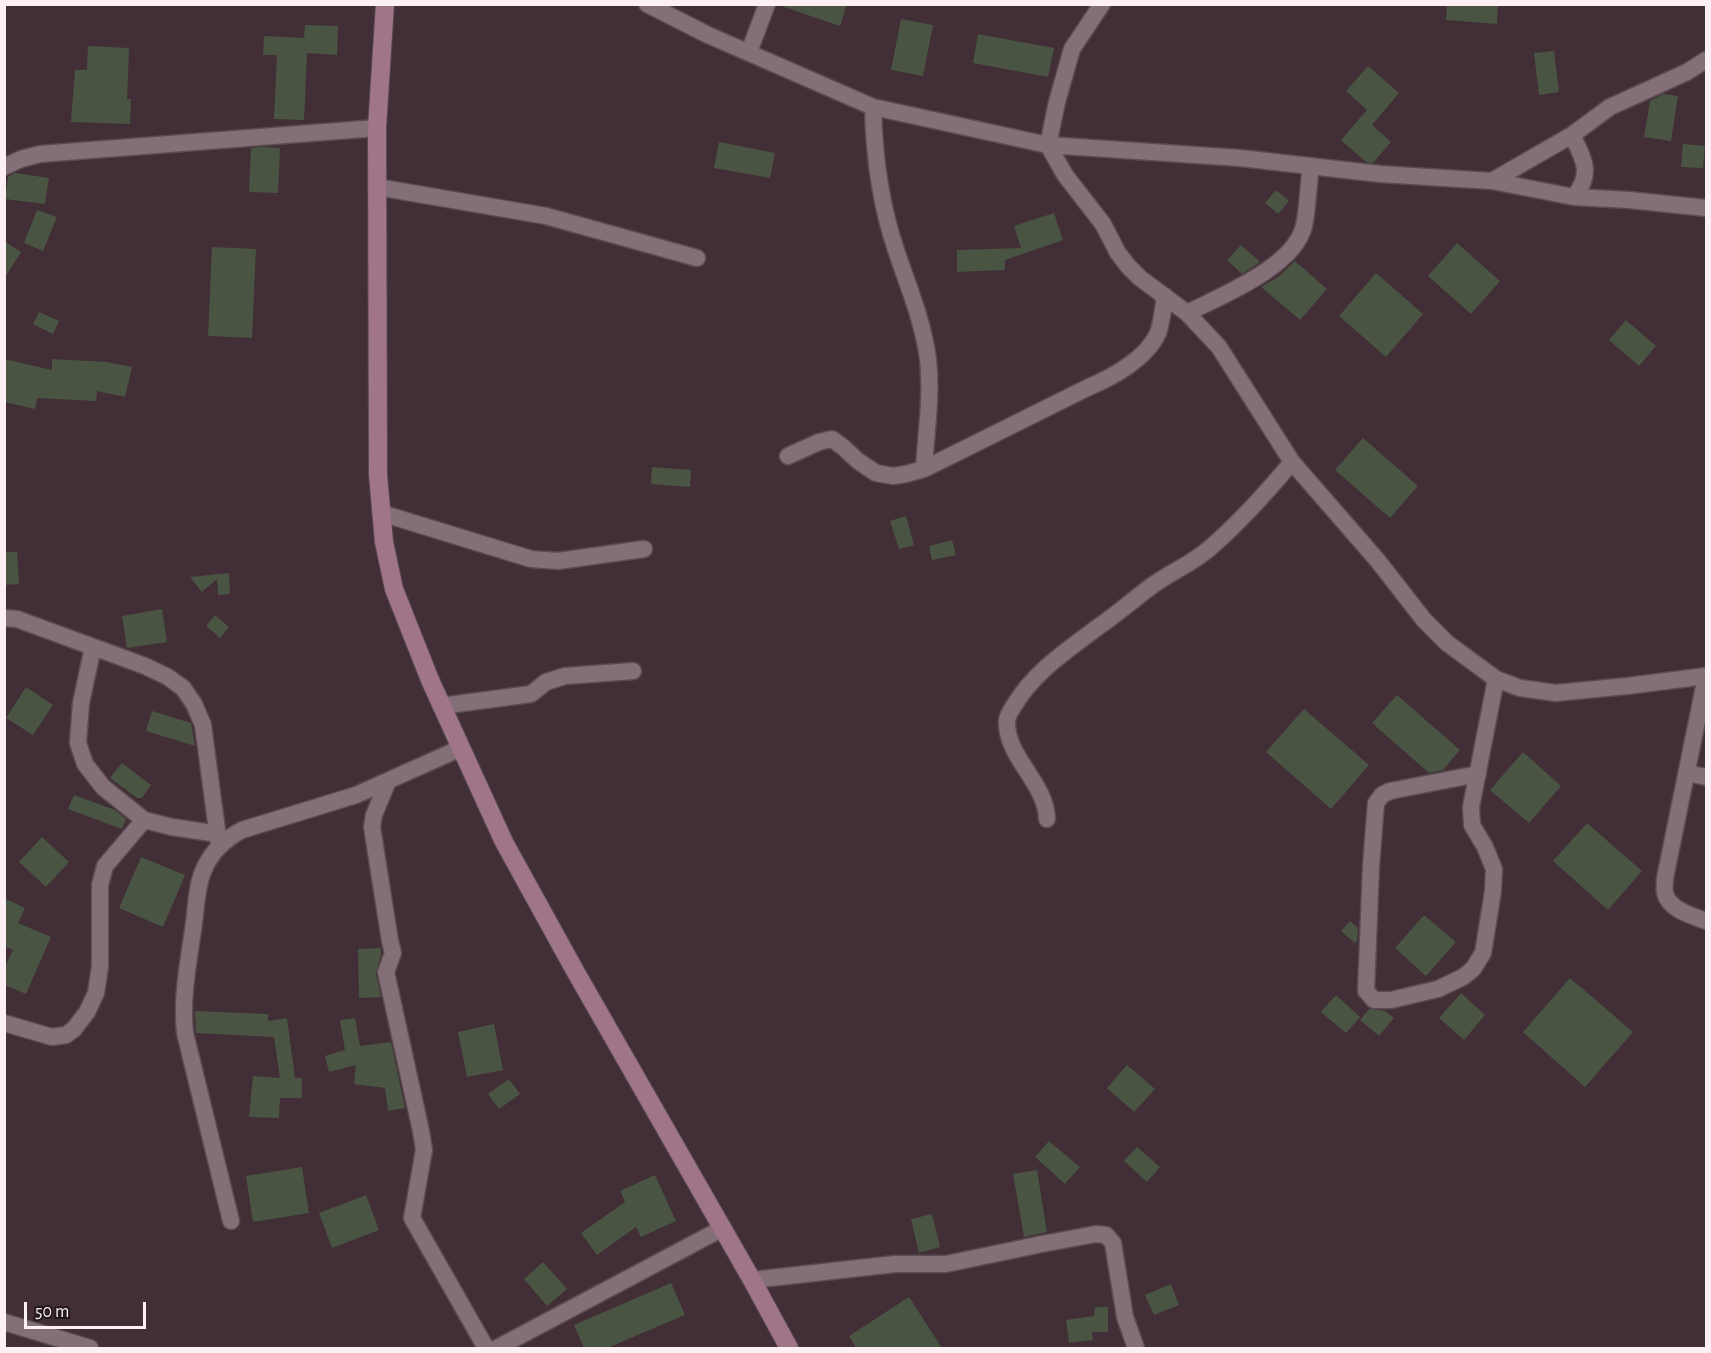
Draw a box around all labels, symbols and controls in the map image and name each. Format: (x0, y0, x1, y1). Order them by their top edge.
scale bar (27, 1290, 148, 1328)
text: 50 m (35, 1303, 69, 1321)

